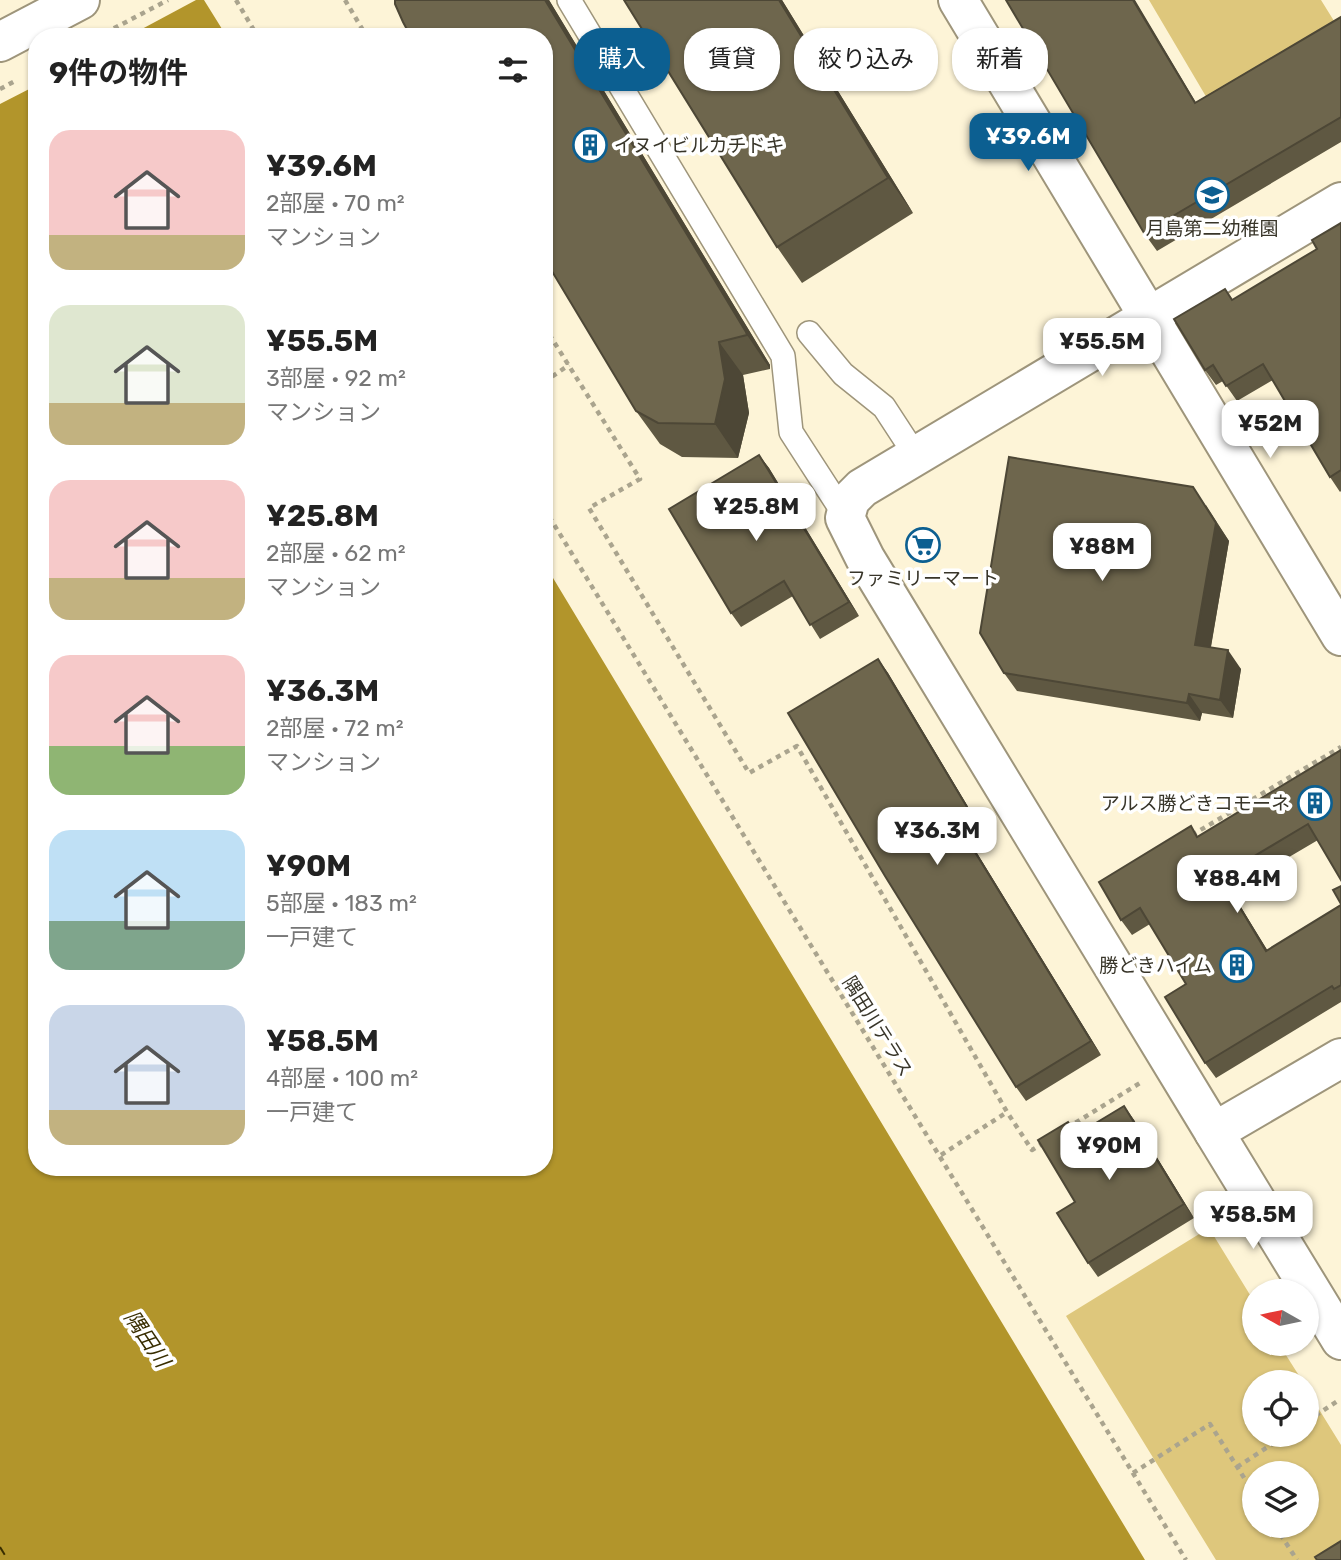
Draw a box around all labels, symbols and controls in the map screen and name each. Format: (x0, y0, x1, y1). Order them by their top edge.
chip: 購入 (574, 28, 670, 91)
chip: 賃貸 (684, 28, 780, 91)
chip: 絞り込み (794, 28, 938, 91)
chip: 新着 (952, 28, 1048, 91)
icon: filters (494, 51, 532, 89)
text: 9件の物件 (49, 55, 188, 91)
pin: ¥39.6M (971, 114, 1085, 173)
text: ¥39.6M (986, 122, 1071, 150)
building icon: イヌイビルカチドキ (571, 126, 609, 164)
place label: イヌイビルカチドキ (614, 134, 784, 157)
text: ¥39.6M (266, 148, 377, 184)
icon: home (105, 158, 189, 242)
school or university icon: 月島第二幼稚園 (1193, 176, 1231, 214)
text: 2部屋 · 70 m² (266, 189, 405, 217)
place label: 月島第二幼稚園 (1145, 217, 1279, 240)
text: マンション (266, 223, 381, 251)
pin: ¥55.5M (1045, 318, 1159, 378)
text: ¥55.5M (266, 323, 378, 359)
text: ¥55.5M (1059, 327, 1145, 355)
icon: home (105, 333, 189, 417)
text: 3部屋 · 92 m² (266, 364, 406, 392)
text: マンション (266, 398, 381, 426)
pin: ¥52M (1229, 400, 1311, 460)
text: ¥52M (1238, 409, 1302, 437)
pin: ¥25.8M (699, 484, 813, 543)
text: ¥25.8M (713, 492, 799, 520)
text: ¥25.8M (266, 498, 379, 534)
icon: home (105, 508, 189, 592)
pin: ¥88M (1061, 524, 1143, 583)
supermarket icon: ファミリーマート (904, 526, 942, 564)
text: ¥88M (1069, 532, 1135, 560)
text: 2部屋 · 62 m² (266, 539, 406, 567)
place label: ファミリーマート (847, 567, 999, 590)
text: マンション (266, 573, 381, 601)
text: ¥36.3M (266, 673, 379, 709)
icon: home (105, 683, 189, 767)
text: 2部屋 · 72 m² (266, 714, 404, 742)
text: マンション (266, 748, 381, 776)
building icon: アルス勝どきコモーネ (1296, 784, 1334, 822)
place label: アルス勝どきコモーネ (1101, 792, 1290, 815)
pin: ¥36.3M (880, 808, 994, 867)
text: ¥36.3M (894, 816, 980, 844)
text: ¥90M (266, 848, 351, 884)
pin: ¥88.4M (1180, 856, 1294, 915)
icon: home (105, 858, 189, 942)
text: ¥88.4M (1193, 864, 1281, 892)
text: 5部屋 · 183 m² (266, 889, 417, 917)
text: 一戸建て (266, 923, 358, 951)
building icon: 勝どきハイム (1218, 946, 1256, 984)
place label: 勝どきハイム (1099, 954, 1212, 977)
street label: 隅田川テラス (838, 972, 917, 1081)
text: ¥58.5M (266, 1023, 379, 1059)
icon: home (105, 1033, 189, 1117)
text: 4部屋 · 100 m² (266, 1064, 418, 1092)
text: 一戸建て (266, 1098, 358, 1126)
pin: ¥90M (1068, 1122, 1150, 1182)
text: ¥90M (1076, 1131, 1142, 1159)
pin: ¥58.5M (1196, 1192, 1310, 1251)
text: ¥58.5M (1210, 1200, 1296, 1228)
north arrow (1242, 1279, 1320, 1356)
map controls (1242, 1279, 1319, 1538)
water label: 隅田川 (119, 1306, 177, 1373)
button: locate (1242, 1370, 1319, 1447)
button: layers (1242, 1461, 1319, 1538)

